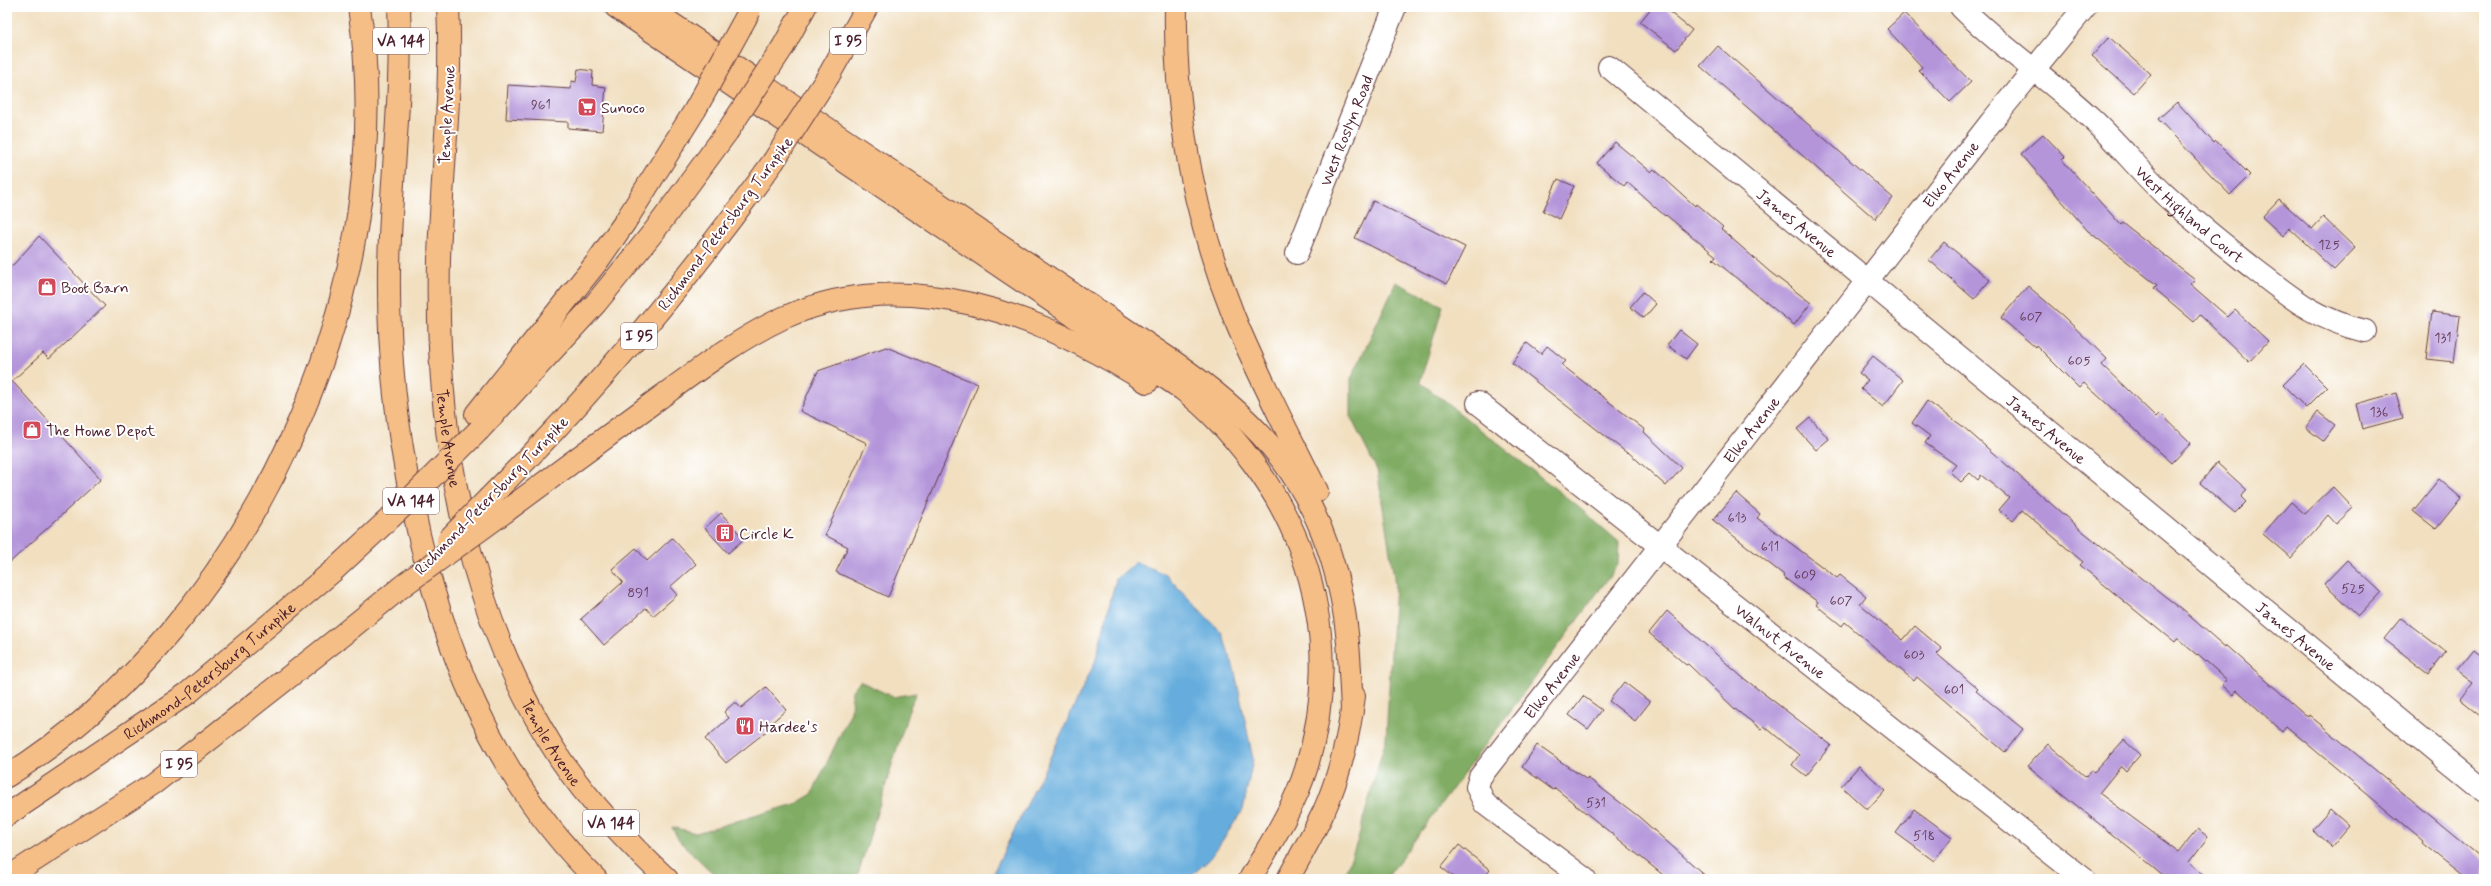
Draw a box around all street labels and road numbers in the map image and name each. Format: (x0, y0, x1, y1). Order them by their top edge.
road number: VA 144 (373, 28, 429, 54)
road number: I 95 (830, 28, 866, 54)
street label: Temple Avenue (434, 65, 461, 165)
street label: West Roslyn Road (1316, 72, 1379, 189)
street label: Richmond-Petersburg Turnpike (654, 132, 799, 315)
street label: Elko Avenue (1919, 136, 1985, 213)
street label: West Highland Court (2130, 162, 2248, 269)
street label: James Avenue (1752, 184, 1841, 263)
road number: I 95 (621, 323, 657, 349)
street label: Temple Avenue (431, 388, 465, 490)
street label: James Avenue (2001, 391, 2091, 470)
street label: Elko Avenue (1719, 392, 1786, 469)
street label: Richmond-Petersburg Turnpike (410, 412, 574, 580)
road number: VA 144 (383, 488, 439, 514)
street label: Richmond-Petersburg Turnpike (120, 597, 301, 745)
street label: James Avenue (2251, 597, 2340, 676)
street label: Walnut Avenue (1730, 600, 1830, 685)
street label: Elko Avenue (1520, 647, 1586, 724)
street label: Temple Avenue (516, 696, 586, 792)
road number: I 95 (161, 751, 197, 777)
road number: VA 144 (583, 810, 639, 836)

